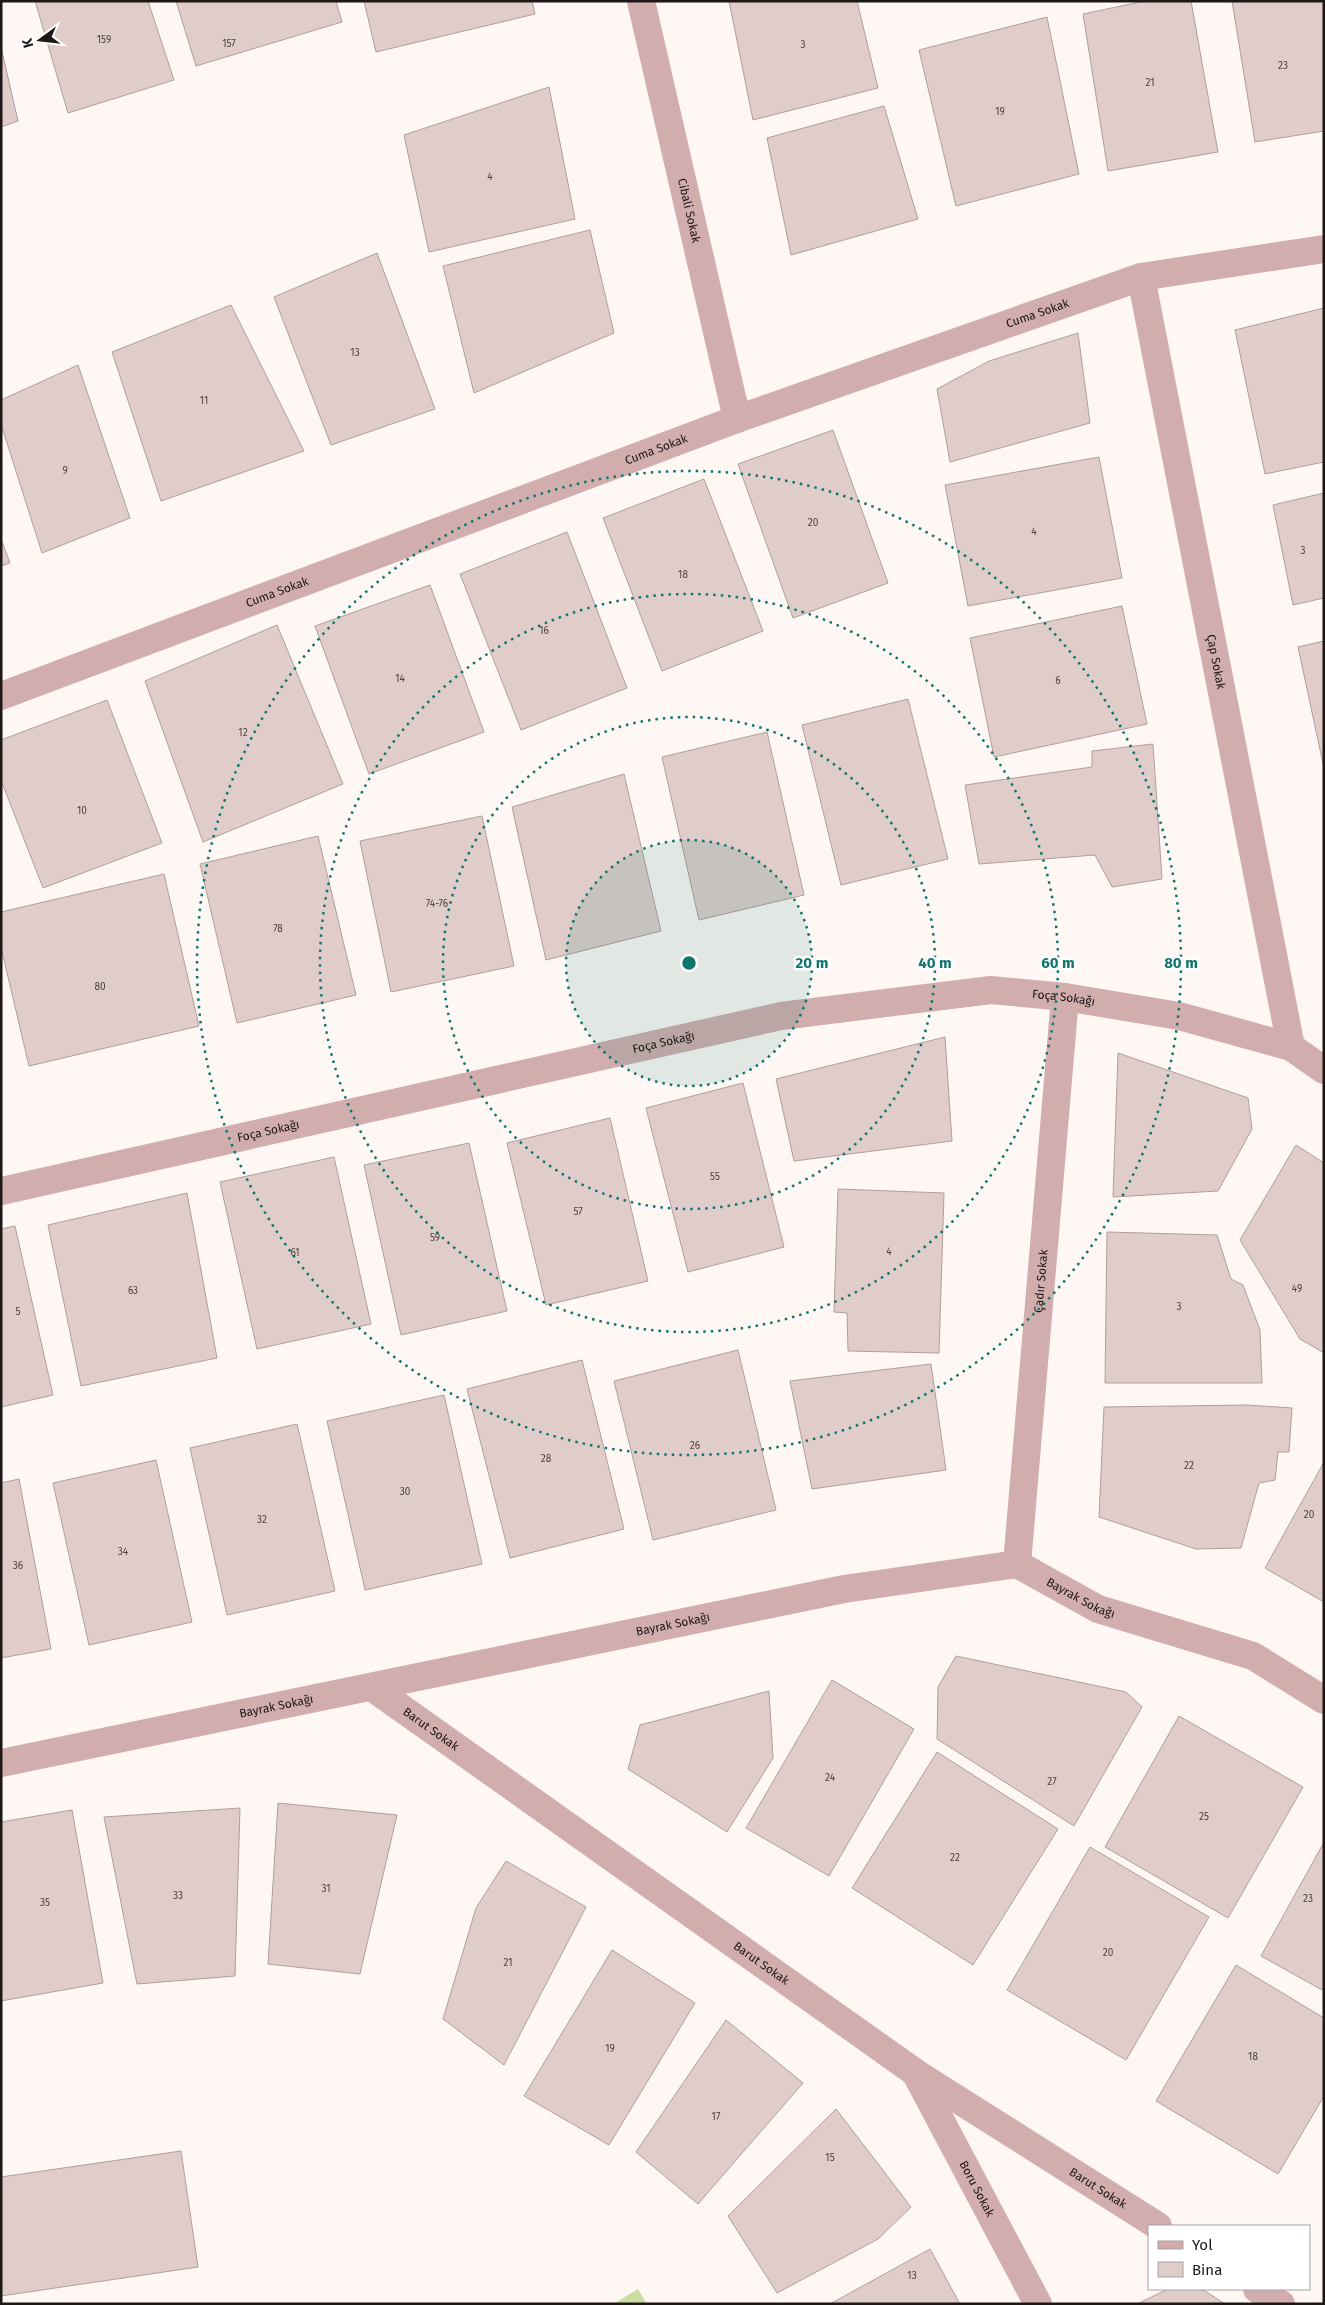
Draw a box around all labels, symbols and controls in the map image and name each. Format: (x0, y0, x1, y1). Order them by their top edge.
north arrow (15, 15, 65, 65)
house number: 159 (97, 34, 111, 46)
text: K (18, 36, 37, 50)
house number: 157 (222, 38, 236, 50)
house number: 3 (801, 39, 806, 51)
house number: 23 (1278, 60, 1288, 72)
house number: 21 (1145, 77, 1155, 89)
house number: 19 (995, 106, 1005, 118)
house number: 4 (487, 171, 493, 183)
street label: Cibali Sokak (675, 177, 704, 245)
street label: Cuma Sokak (1004, 296, 1072, 331)
house number: 13 (350, 347, 360, 359)
house number: 11 (200, 395, 208, 407)
street label: Cuma Sokak (623, 431, 690, 468)
house number: 9 (62, 465, 68, 477)
house number: 20 (808, 517, 819, 529)
house number: 4 (1031, 526, 1037, 538)
house number: 3 (1301, 545, 1306, 557)
house number: 18 (678, 569, 688, 581)
street label: Cuma Sokak (244, 574, 311, 610)
house number: 16 (539, 625, 549, 637)
street label: Çap Sokak (1204, 633, 1228, 691)
house number: 14 (395, 673, 406, 685)
house number: 6 (1055, 675, 1061, 687)
house number: 12 (238, 727, 248, 739)
house number: 10 (77, 805, 87, 817)
house number: 74-76 (426, 898, 448, 910)
house number: 78 (273, 923, 283, 935)
centre of rings (680, 954, 698, 972)
text: 20 m (796, 954, 828, 972)
text: 40 m (918, 954, 952, 972)
text: 60 m (1041, 954, 1075, 972)
text: 80 m (1164, 954, 1198, 972)
house number: 80 (94, 981, 106, 993)
street label: Foça Sokağı (1031, 987, 1096, 1009)
street label: Foça Sokağı (631, 1029, 696, 1056)
street label: Foça Sokağı (236, 1117, 301, 1145)
house number: 55 (710, 1171, 720, 1183)
house number: 57 (573, 1206, 583, 1218)
house number: 59 (430, 1232, 440, 1244)
house number: 4 (886, 1246, 892, 1258)
house number: 61 (290, 1247, 300, 1259)
street label: Çadır Sokak (1031, 1248, 1051, 1313)
house number: 49 (1292, 1283, 1302, 1295)
house number: 63 (128, 1285, 138, 1297)
house number: 3 (1177, 1301, 1182, 1313)
house number: 5 (15, 1306, 21, 1318)
house number: 26 (690, 1440, 700, 1452)
house number: 28 (541, 1453, 552, 1465)
house number: 22 (1184, 1460, 1194, 1472)
house number: 30 (400, 1486, 411, 1498)
house number: 20 (1304, 1509, 1315, 1521)
house number: 32 (257, 1514, 267, 1526)
house number: 34 (118, 1546, 129, 1558)
house number: 36 (13, 1560, 23, 1572)
street label: Bayrak Sokağı (1044, 1575, 1117, 1621)
street label: Bayrak Sokağı (635, 1610, 711, 1639)
street label: Bayrak Sokağı (238, 1692, 314, 1721)
street label: Barut Sokak (400, 1704, 462, 1754)
house number: 24 (825, 1772, 836, 1784)
house number: 27 (1047, 1776, 1057, 1788)
house number: 25 (1199, 1811, 1209, 1823)
house number: 22 (950, 1852, 960, 1864)
house number: 31 (321, 1883, 331, 1895)
house number: 33 (173, 1890, 183, 1902)
house number: 23 (1303, 1893, 1313, 1905)
house number: 35 (40, 1897, 50, 1909)
street label: Barut Sokak (731, 1939, 793, 1988)
house number: 20 (1103, 1947, 1114, 1959)
house number: 21 (503, 1957, 513, 1969)
house number: 19 (605, 2043, 615, 2055)
house number: 18 (1248, 2051, 1258, 2063)
house number: 17 (712, 2111, 721, 2123)
house number: 15 (825, 2152, 835, 2164)
street label: Boru Sokak (956, 2158, 998, 2220)
street label: Barut Sokak (1067, 2165, 1130, 2212)
legend (1148, 2225, 1310, 2290)
text: Yol (1192, 2236, 1213, 2254)
text: Bina (1192, 2261, 1222, 2279)
house number: 13 (907, 2270, 917, 2282)

